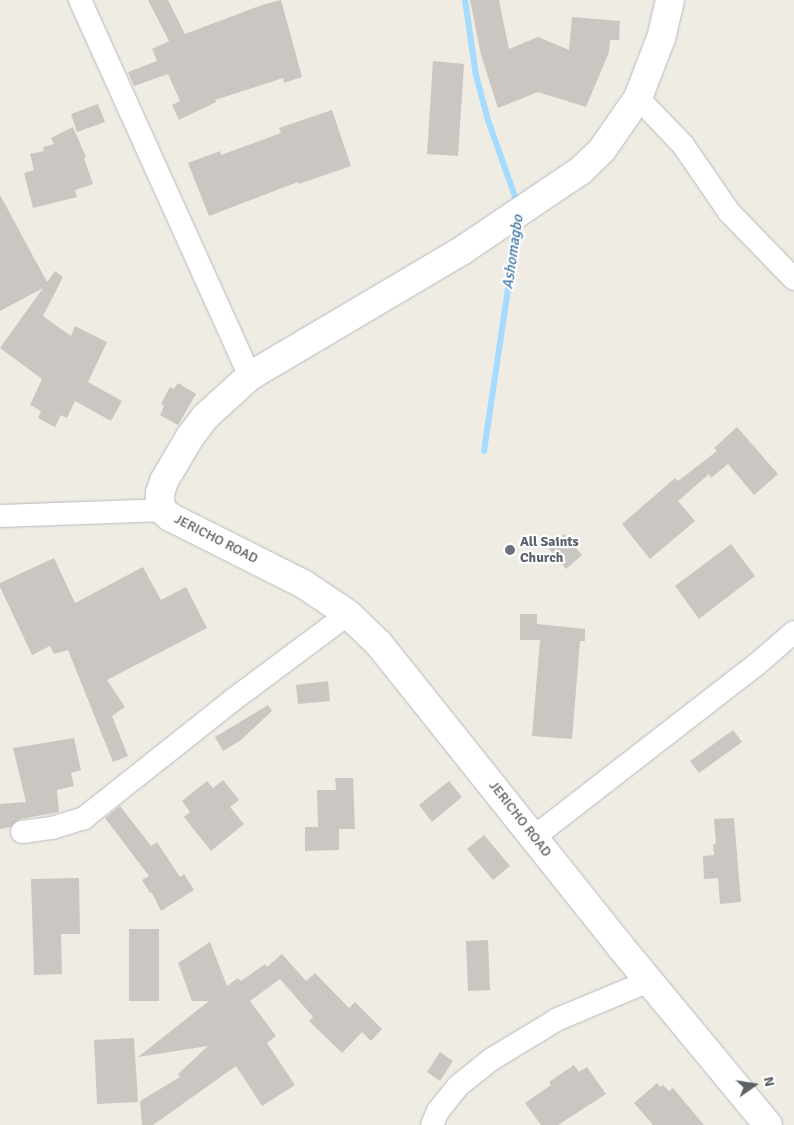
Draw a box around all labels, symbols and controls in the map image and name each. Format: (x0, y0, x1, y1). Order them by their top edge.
water label: Ashomagbo (499, 214, 527, 290)
street label: JERICHO ROAD (171, 511, 261, 567)
place label: All Saints Church (520, 534, 579, 566)
marker: All Saints Church (504, 544, 516, 556)
street label: JERICHO ROAD (485, 778, 555, 860)
north arrow (729, 1060, 779, 1110)
text: N (760, 1075, 778, 1088)

